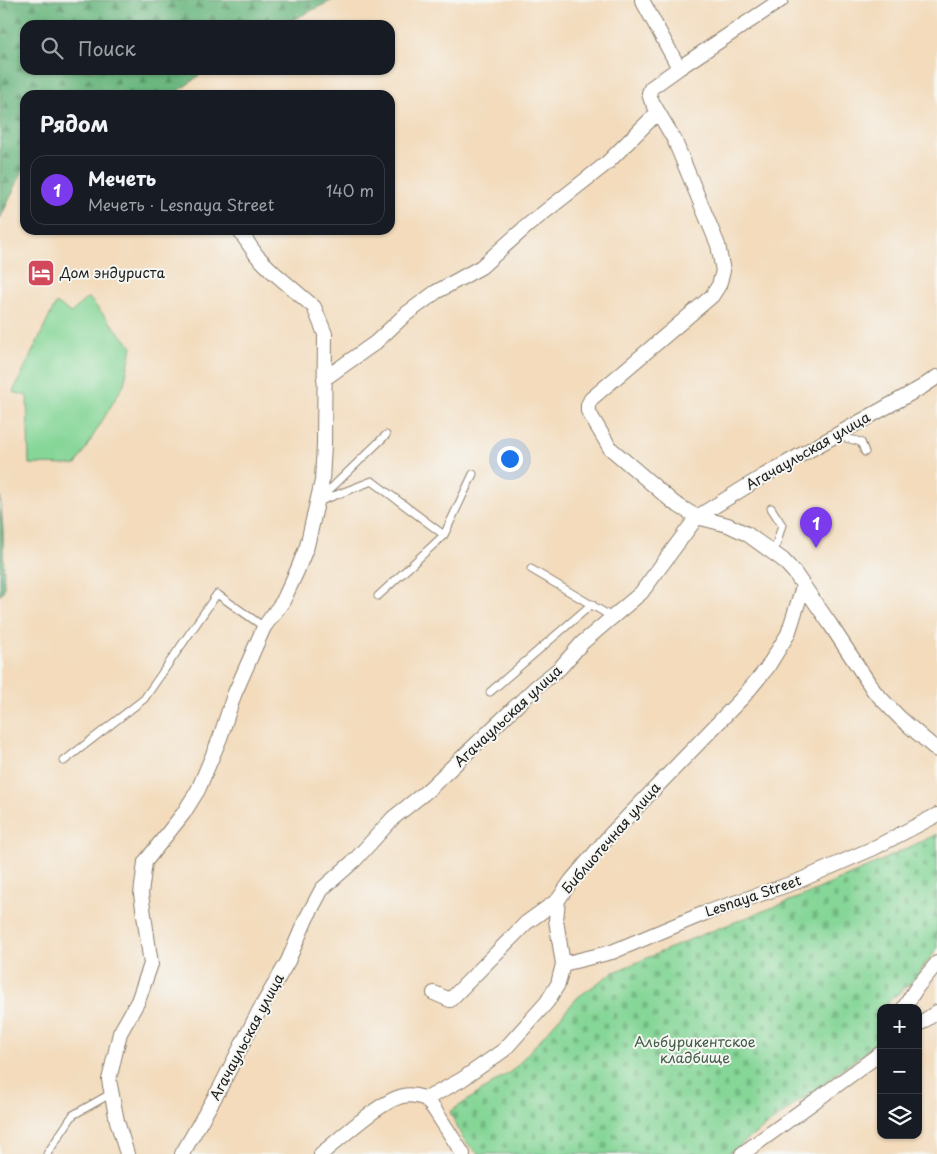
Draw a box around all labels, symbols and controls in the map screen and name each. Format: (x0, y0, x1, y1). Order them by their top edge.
search box (20, 20, 395, 75)
icon: search (38, 34, 66, 62)
text: Поиск (78, 34, 136, 62)
text: Рядом (40, 107, 108, 139)
text: Мечеть (88, 164, 156, 192)
text: 1 (53, 178, 61, 202)
text: 140 m (326, 178, 374, 202)
text: Мечеть · Lesnaya Street (88, 192, 274, 216)
hotel icon: Дом эндуриста (26, 258, 56, 288)
place label: Дом эндуриста (59, 262, 165, 283)
street label: Агачаульская улица (741, 406, 874, 495)
your location (497, 446, 523, 472)
pin: 1 (800, 507, 832, 548)
street label: Агачаульская улица (449, 660, 566, 771)
street label: Библиотечная улица (556, 777, 665, 898)
street label: Lesnaya Street (702, 869, 804, 922)
street label: Агачаульская улица (204, 969, 289, 1104)
map controls (877, 1004, 922, 1139)
button: + (877, 1004, 922, 1049)
park label: Альбурикентское кладбище (634, 1031, 756, 1068)
button: − (877, 1049, 922, 1094)
button: layers (877, 1094, 922, 1139)

